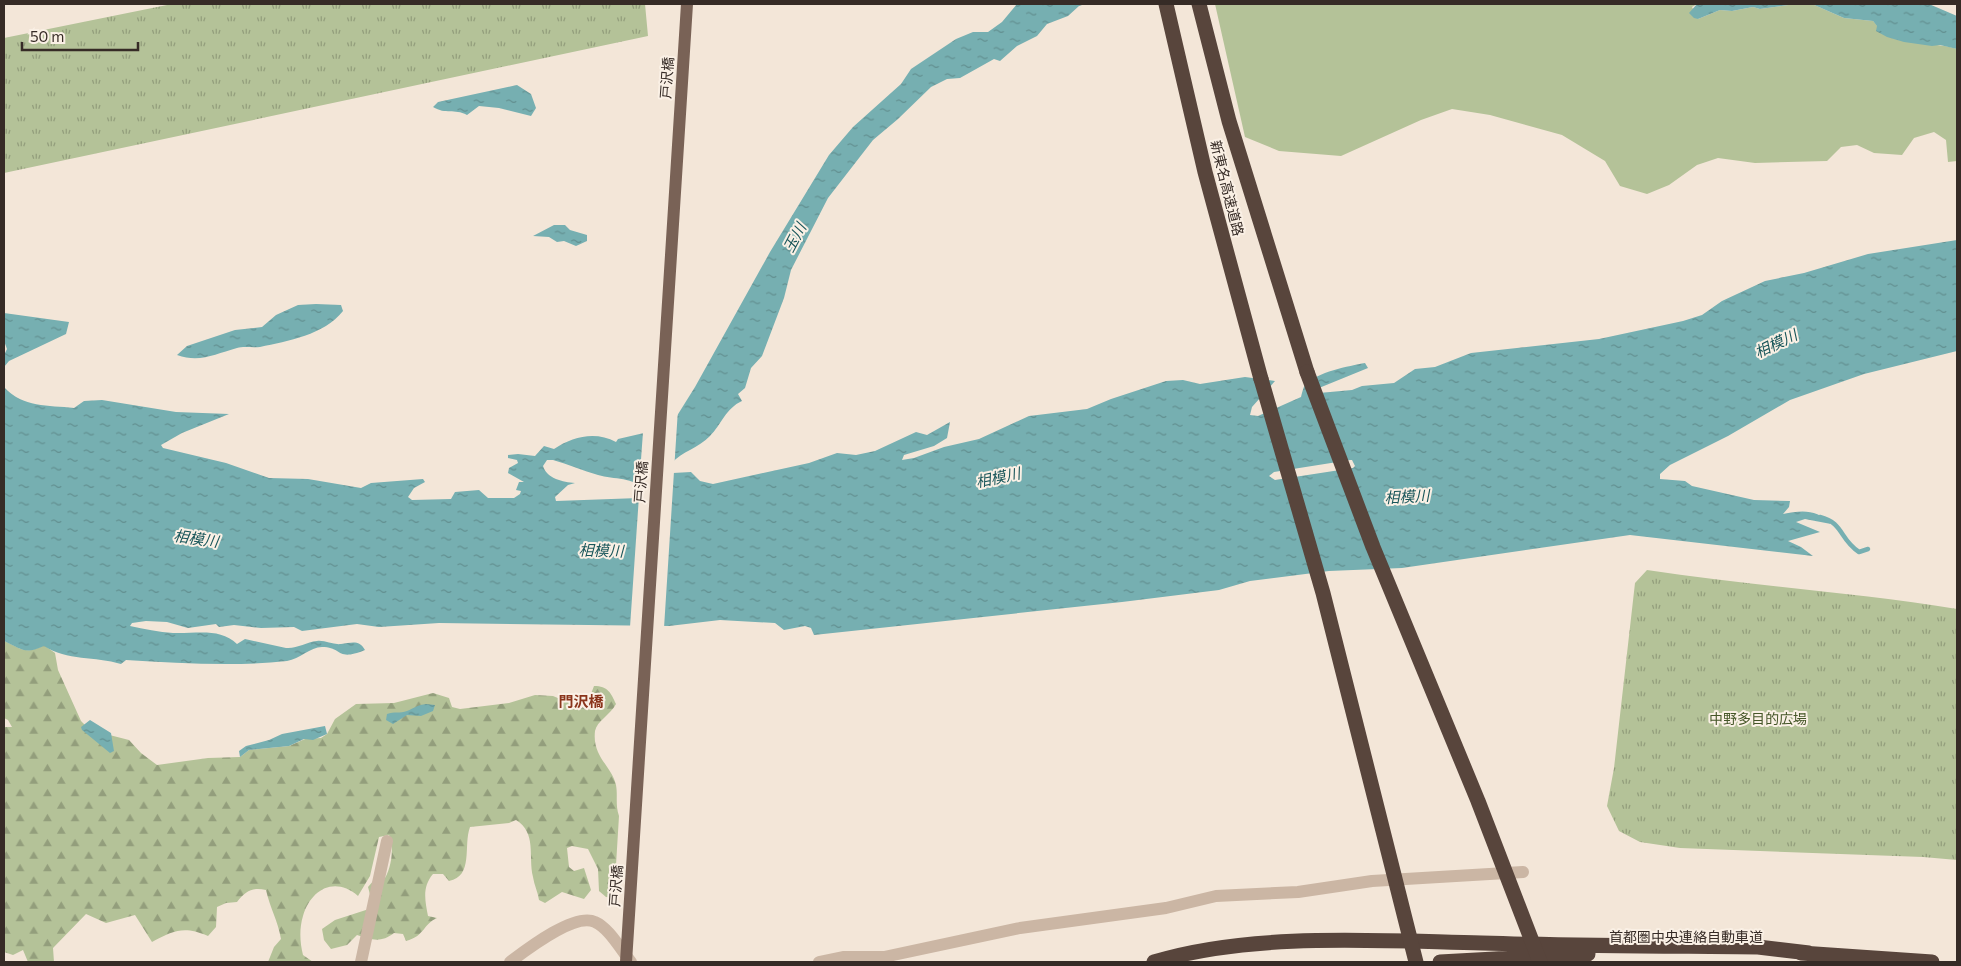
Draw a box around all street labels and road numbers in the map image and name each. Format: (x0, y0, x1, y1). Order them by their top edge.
street label: 戸沢橋 (657, 56, 676, 100)
street label: 新東名高速道路 (1207, 138, 1248, 237)
street label: 戸沢橋 (631, 460, 650, 504)
street label: 戸沢橋 (606, 864, 625, 908)
street label: 首都圏中央連絡自動車道 (1609, 928, 1763, 945)

